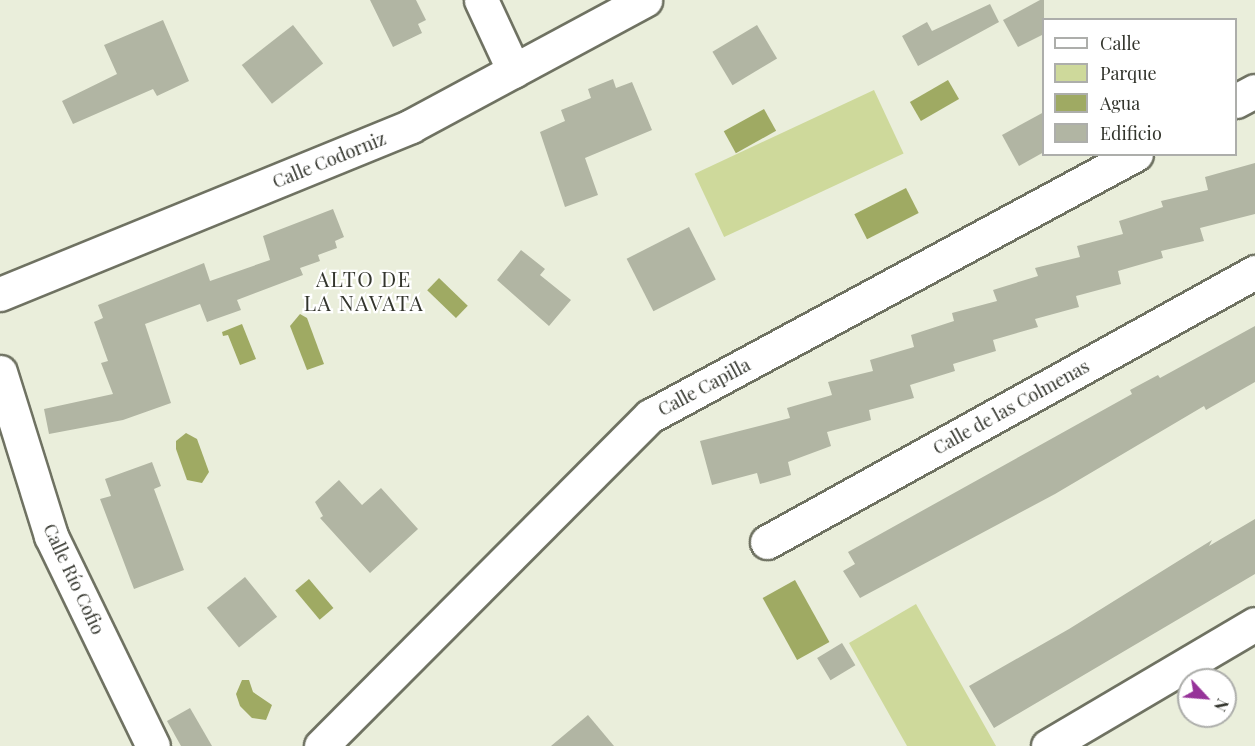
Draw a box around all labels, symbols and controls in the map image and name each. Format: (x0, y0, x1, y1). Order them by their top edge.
legend (1042, 18, 1237, 156)
text: Calle (1100, 31, 1141, 55)
text: Parque (1100, 61, 1157, 85)
text: Agua (1100, 91, 1140, 115)
text: Edificio (1100, 121, 1162, 145)
street label: Calle Codorniz (269, 127, 389, 193)
district label: ALTO DE LA NAVATA (304, 265, 424, 315)
street label: Calle Capilla (654, 354, 754, 420)
street label: Calle de las Colmenas (929, 355, 1093, 459)
street label: Calle Río Cofio (39, 520, 109, 638)
north arrow (1177, 668, 1237, 728)
text: N (1210, 695, 1234, 715)

